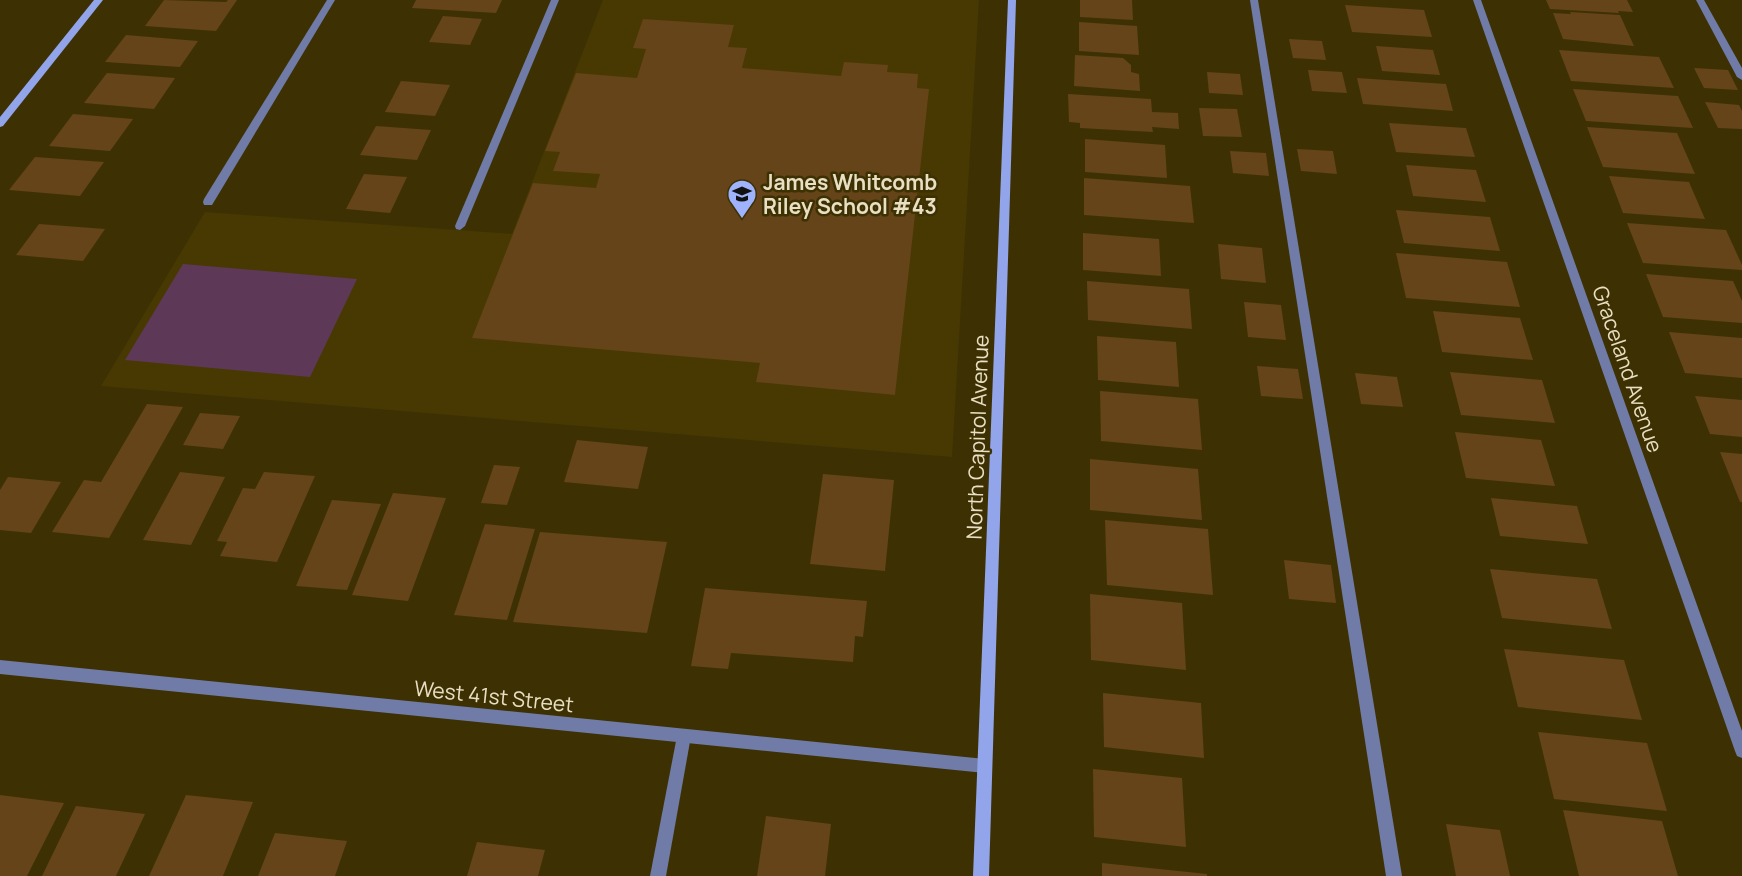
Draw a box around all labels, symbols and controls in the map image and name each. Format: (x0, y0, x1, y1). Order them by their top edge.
place label: James Whitcomb Riley School #43 (763, 168, 937, 220)
school or university icon: James Whitcomb Riley School #43 (726, 178, 758, 220)
street label: Graceland Avenue (1586, 282, 1670, 456)
street label: North Capitol Avenue (959, 334, 995, 540)
street label: West 41st Street (413, 674, 575, 718)

